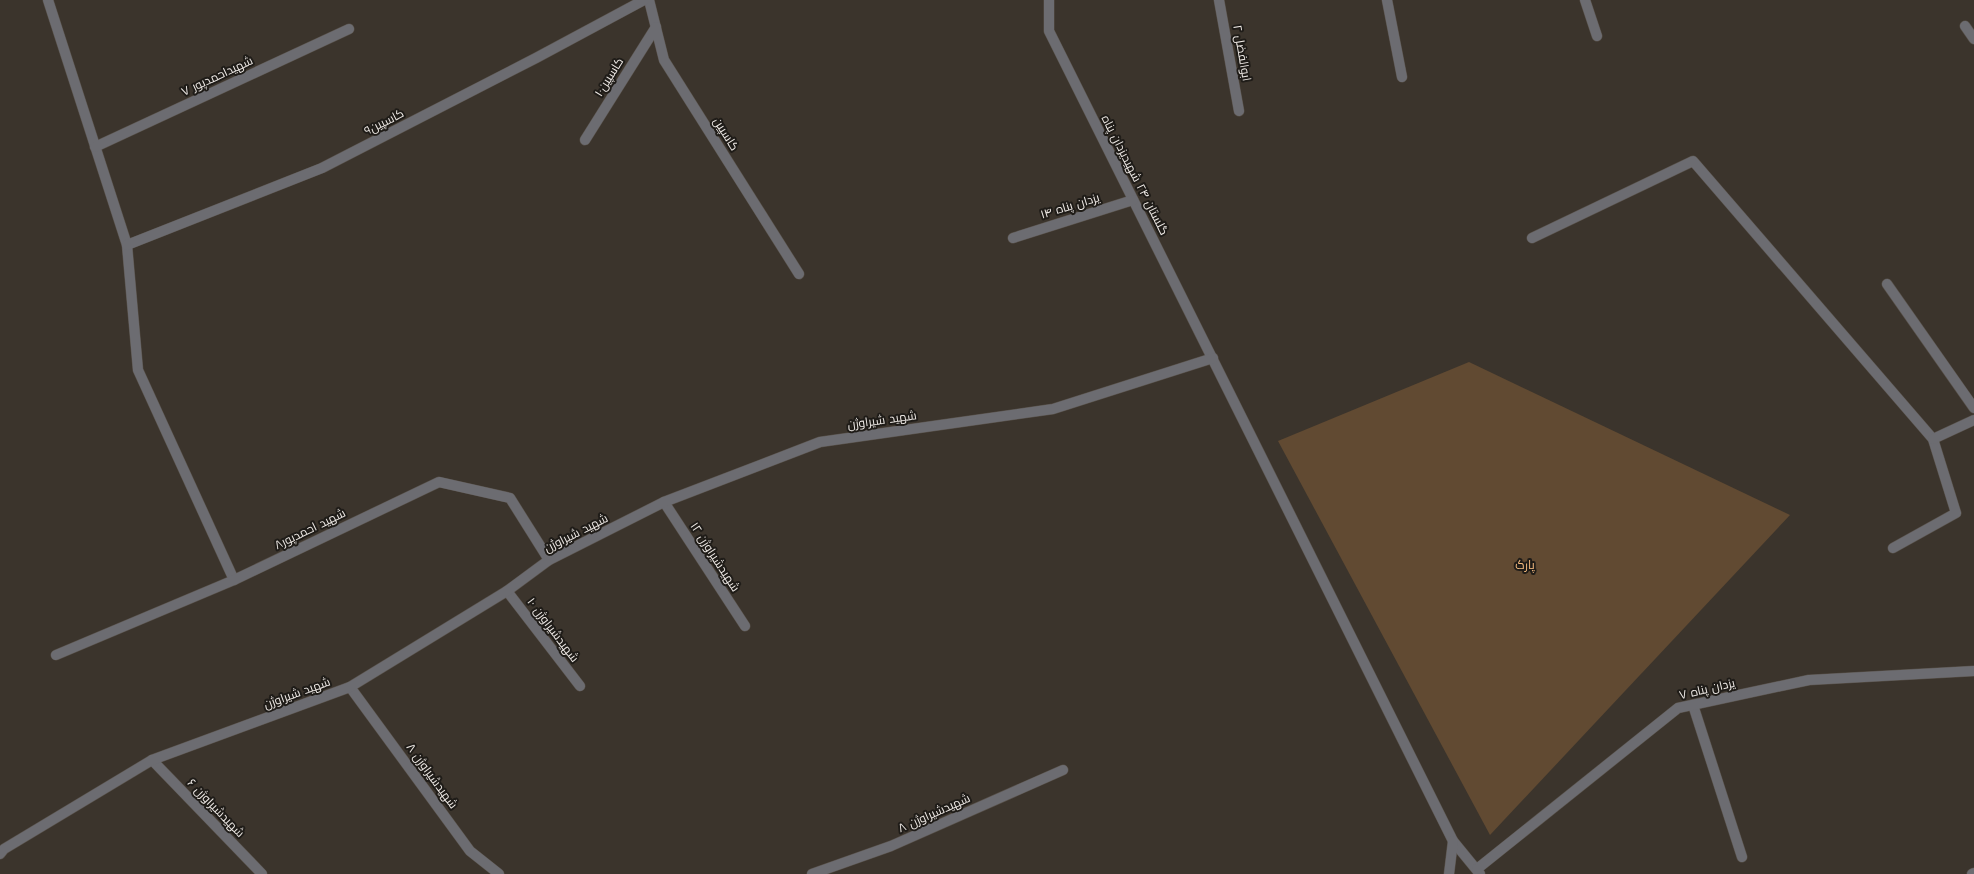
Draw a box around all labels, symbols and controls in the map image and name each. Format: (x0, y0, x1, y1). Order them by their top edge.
street label: ابوالفضل ۲ (1230, 24, 1254, 82)
street label: شهیداحمدپور ۷ (179, 53, 256, 100)
street label: کاسپین۱۰ (592, 55, 627, 100)
street label: کاسپین۹ (362, 106, 407, 139)
street label: گلستان ۲۴ شهیدیزدان پناه (1097, 113, 1171, 238)
street label: کاسپین (710, 115, 742, 154)
street label: یزدان پناه ۱۴ (1039, 190, 1103, 224)
street label: شهید شیراوژن (846, 408, 918, 432)
street label: شهید احمدپور۸ (272, 506, 349, 554)
street label: شهید شیراوژن (542, 511, 610, 555)
street label: شهیدشیراوژن ۱۲ (687, 520, 743, 594)
park label: پارک (1515, 558, 1535, 574)
street label: شهیدشیراوژن ۱۰ (524, 595, 582, 665)
street label: شهید شیراوژن (262, 674, 332, 712)
street label: یزدان پناه ۷ (1678, 676, 1737, 704)
street label: شهیدشیراوژن ۸ (404, 741, 460, 811)
street label: شهیدشیراوژن ۶ (185, 776, 247, 840)
street label: شهیدشیراوژن ۸ (896, 791, 972, 835)

